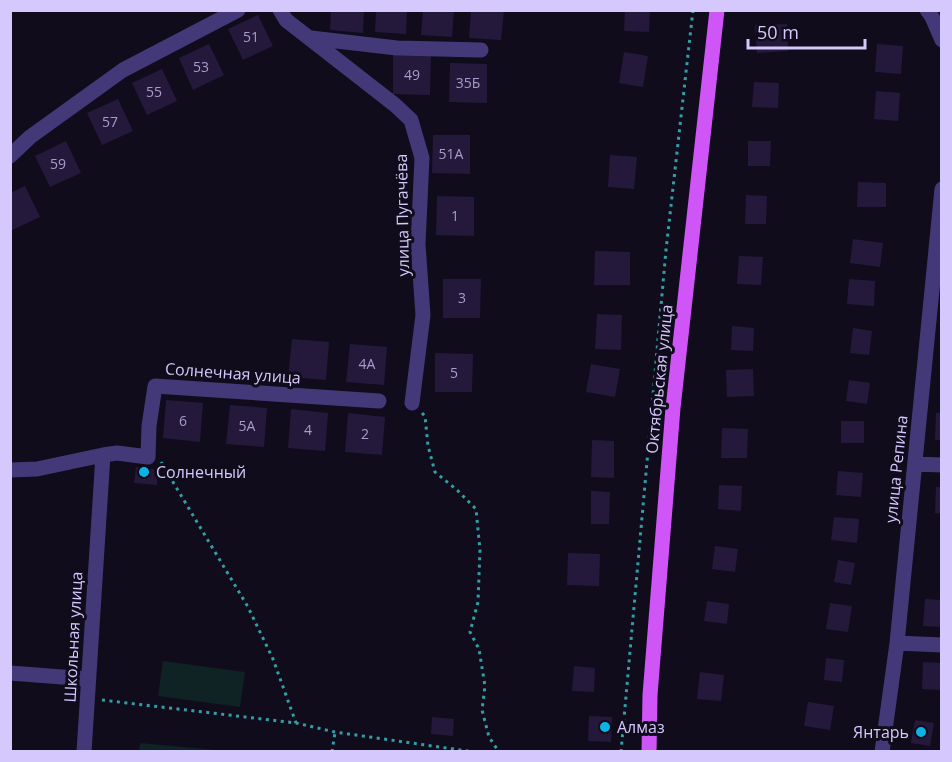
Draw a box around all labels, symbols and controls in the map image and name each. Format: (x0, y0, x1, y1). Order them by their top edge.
scale bar (748, 12, 865, 50)
text: 50 m (757, 20, 799, 44)
house number: 51 (243, 27, 259, 46)
house number: 53 (193, 57, 209, 76)
house number: 49 (404, 65, 420, 84)
house number: 35Б (456, 73, 480, 92)
house number: 55 (146, 82, 162, 101)
house number: 57 (102, 112, 118, 131)
house number: 51А (439, 144, 464, 163)
street label: улица Пугачёва (390, 153, 414, 277)
house number: 59 (50, 154, 66, 173)
house number: 1 (451, 206, 459, 225)
house number: 3 (458, 288, 466, 307)
street label: Октябрьская улица (640, 303, 678, 455)
house number: 4А (359, 354, 376, 373)
street label: Солнечная улица (164, 357, 302, 389)
house number: 5 (450, 363, 458, 382)
house number: 6 (179, 411, 187, 430)
street label: улица Репина (879, 414, 913, 524)
house number: 5А (239, 416, 256, 435)
house number: 4 (304, 420, 312, 439)
house number: 2 (361, 424, 369, 443)
place label: Солнечный (156, 461, 246, 483)
marker: Солнечный (137, 465, 151, 479)
street label: Школьная улица (59, 571, 87, 703)
place label: Алмаз (617, 716, 665, 738)
marker: Алмаз (598, 720, 612, 734)
place label: Янтарь (853, 721, 909, 743)
marker: Янтарь (914, 725, 928, 739)

